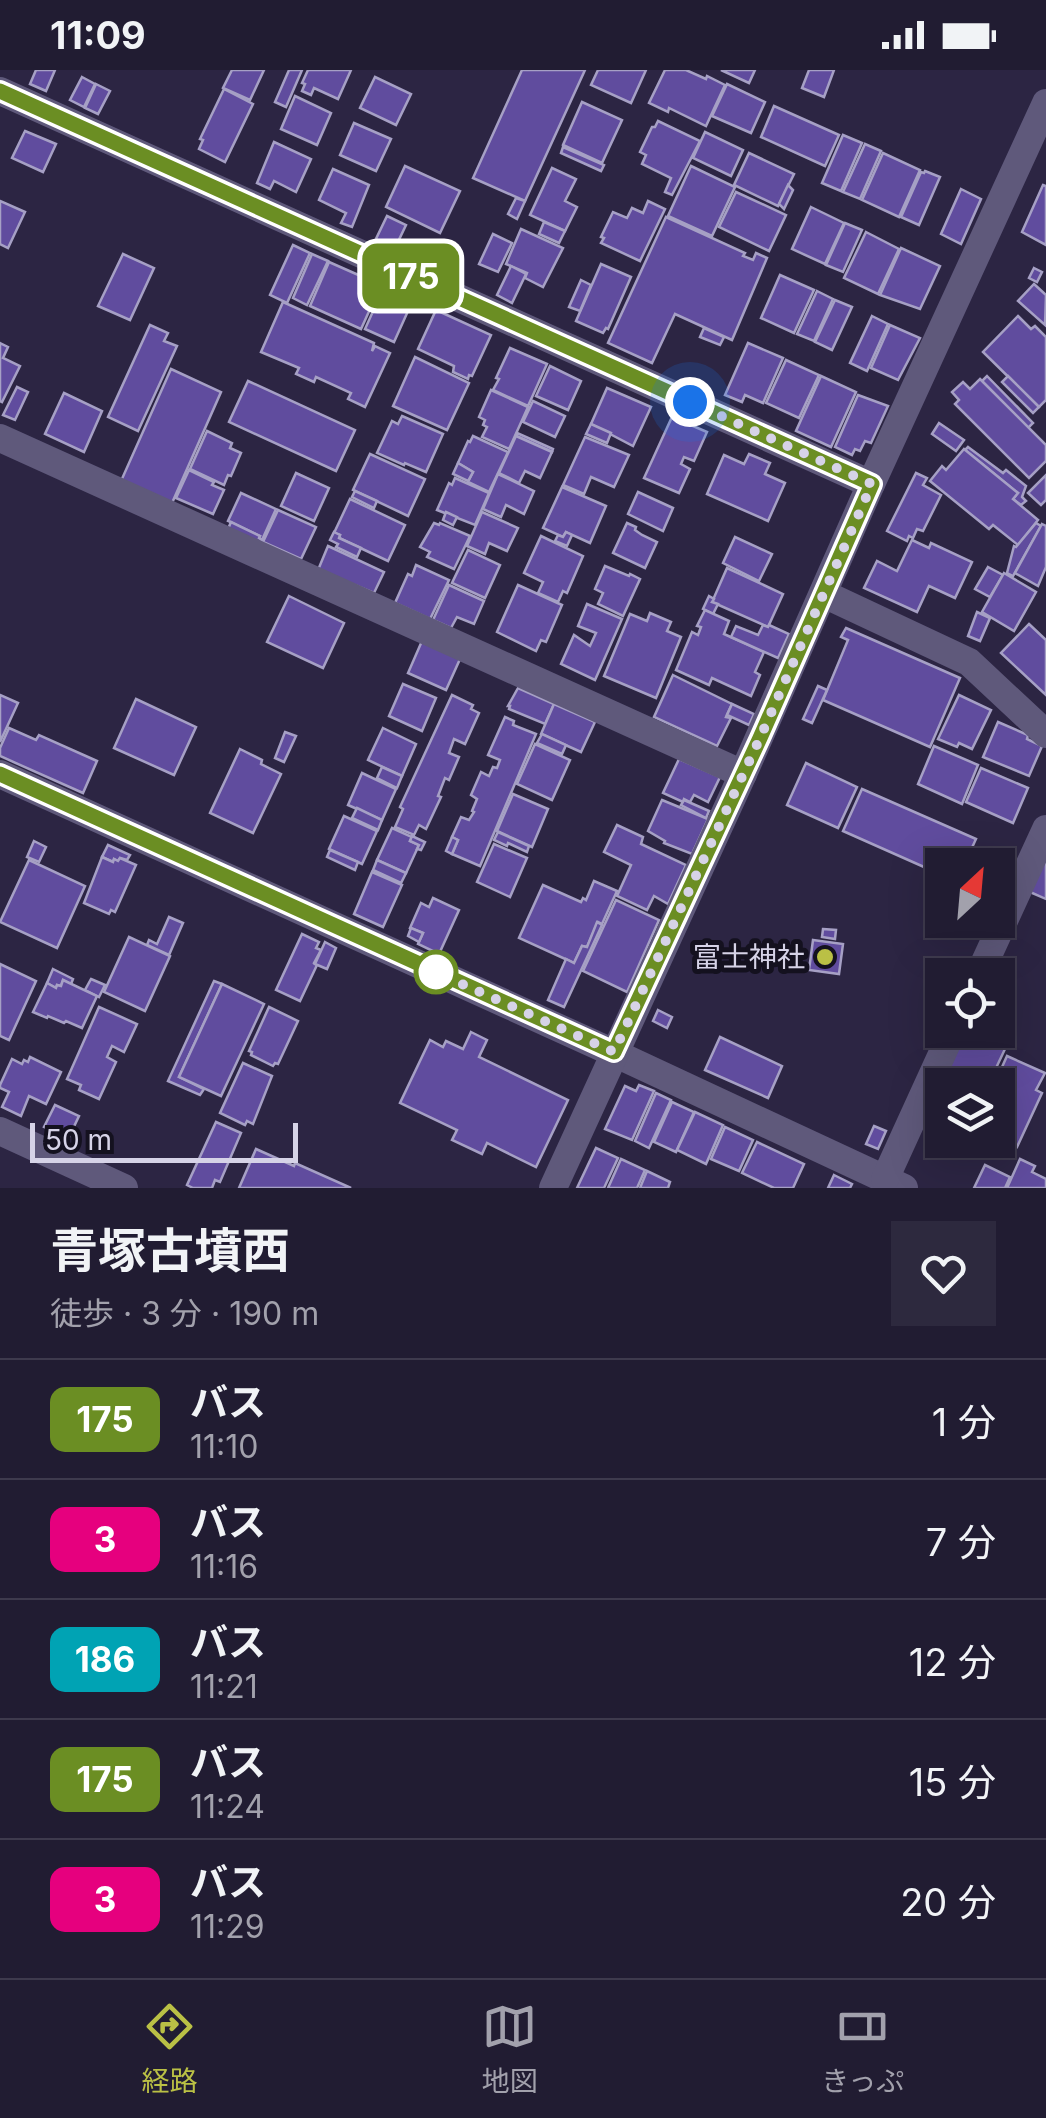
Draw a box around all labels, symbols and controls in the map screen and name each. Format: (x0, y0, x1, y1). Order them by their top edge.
text: 11:09 (50, 12, 146, 58)
line badge: 175 (354, 244, 468, 308)
text: 175 (382, 255, 440, 297)
your location (665, 377, 715, 427)
north arrow (925, 848, 1015, 938)
map controls (925, 848, 1015, 1158)
place label: 富士神社 (693, 940, 805, 974)
marker: 富士神社 (814, 946, 836, 968)
unlabelled marker (415, 951, 457, 993)
button: locate (925, 958, 1015, 1048)
button: layers (925, 1068, 1015, 1158)
scale bar (30, 1118, 298, 1162)
text: 50 m (45, 1123, 112, 1157)
text: 青塚古墳西 (50, 1221, 290, 1280)
button: heart (891, 1221, 996, 1326)
text: 徒歩 · 3 分 · 190 m (50, 1294, 319, 1333)
text: バス (190, 1379, 266, 1425)
text: 175 (76, 1398, 134, 1440)
text: 1 分 (932, 1399, 996, 1445)
text: 11:10 (190, 1427, 258, 1466)
text: バス (190, 1499, 266, 1545)
text: 3 (94, 1518, 116, 1560)
text: 7 分 (926, 1519, 996, 1565)
text: 11:16 (190, 1547, 258, 1586)
text: バス (190, 1619, 266, 1665)
text: 186 (75, 1638, 135, 1680)
text: 12 分 (909, 1639, 996, 1685)
text: 11:21 (190, 1667, 258, 1706)
text: バス (190, 1739, 266, 1785)
text: 175 (76, 1758, 134, 1800)
text: 15 分 (909, 1759, 996, 1805)
text: 11:24 (190, 1787, 265, 1826)
text: バス (190, 1859, 266, 1905)
text: 3 (94, 1878, 116, 1920)
text: 20 分 (900, 1879, 996, 1925)
text: 11:29 (190, 1907, 265, 1946)
tab: 経路 (142, 1999, 198, 2099)
tab: 地図 (482, 1999, 538, 2099)
tab: きっぷ (821, 1999, 904, 2099)

